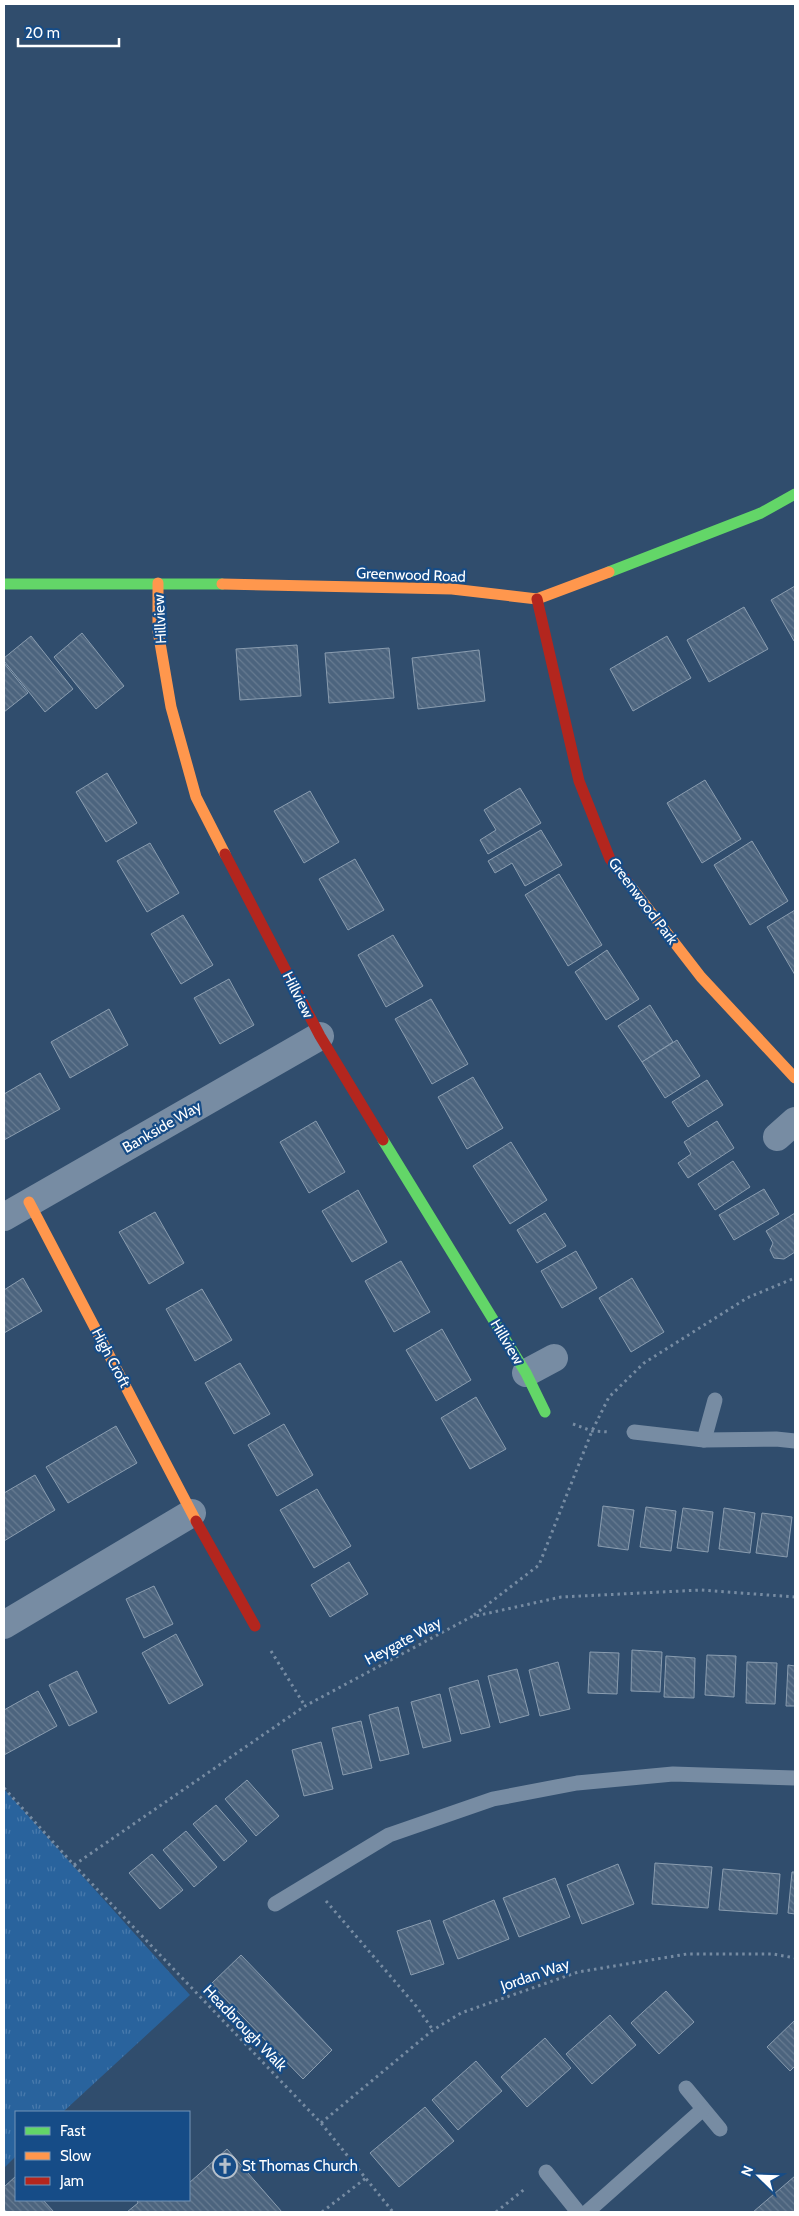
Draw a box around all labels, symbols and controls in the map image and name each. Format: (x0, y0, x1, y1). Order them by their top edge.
scale bar (18, 15, 119, 47)
text: 20 m (25, 24, 60, 42)
street label: Greenwood Road (356, 564, 466, 586)
street label: Hillview (150, 594, 170, 644)
street label: Greenwood Park (604, 854, 682, 948)
street label: Hillview (279, 969, 317, 1021)
street label: Bankside Way (119, 1097, 205, 1157)
street label: Hillview (486, 1316, 528, 1368)
street label: High Croft (88, 1325, 134, 1391)
street label: Heygate Way (362, 1613, 445, 1669)
street label: Jordan Way (497, 1955, 572, 1996)
street label: Headbrough Walk (199, 1981, 291, 2075)
legend (15, 2111, 190, 2201)
text: Fast (60, 2122, 85, 2140)
text: Slow (60, 2147, 91, 2165)
north arrow (734, 2151, 784, 2201)
church icon: St Thomas Church (212, 2153, 238, 2179)
place label: St Thomas Church (242, 2157, 358, 2175)
text: N (737, 2163, 757, 2179)
text: Jam (59, 2172, 84, 2190)

